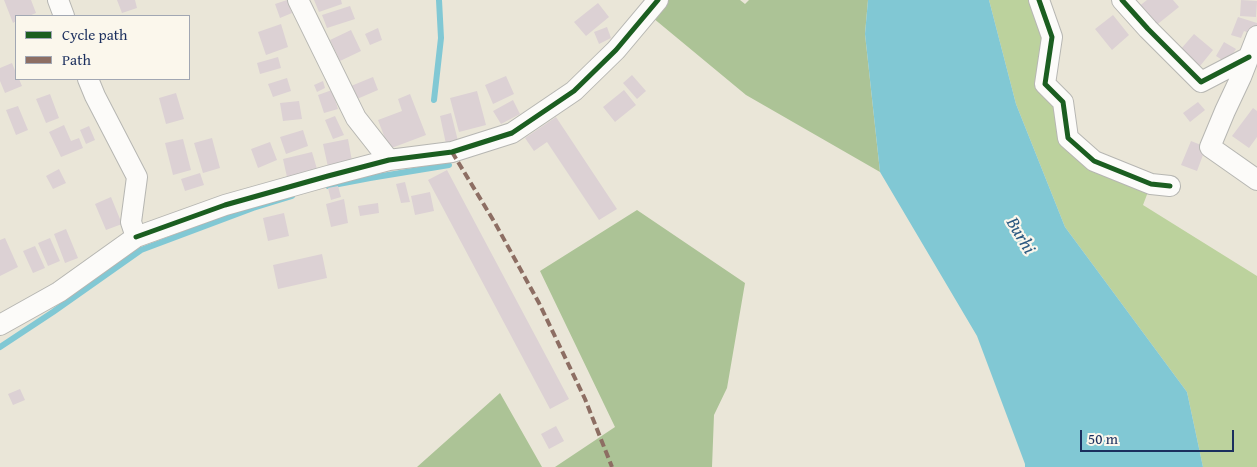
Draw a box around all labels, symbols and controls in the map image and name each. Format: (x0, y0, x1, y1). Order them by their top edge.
legend (15, 15, 190, 80)
text: Cycle path (62, 24, 128, 45)
text: Path (62, 49, 91, 70)
water label: Burhi (1001, 214, 1039, 258)
scale bar (1082, 420, 1236, 452)
text: 50 m (1088, 428, 1118, 449)

